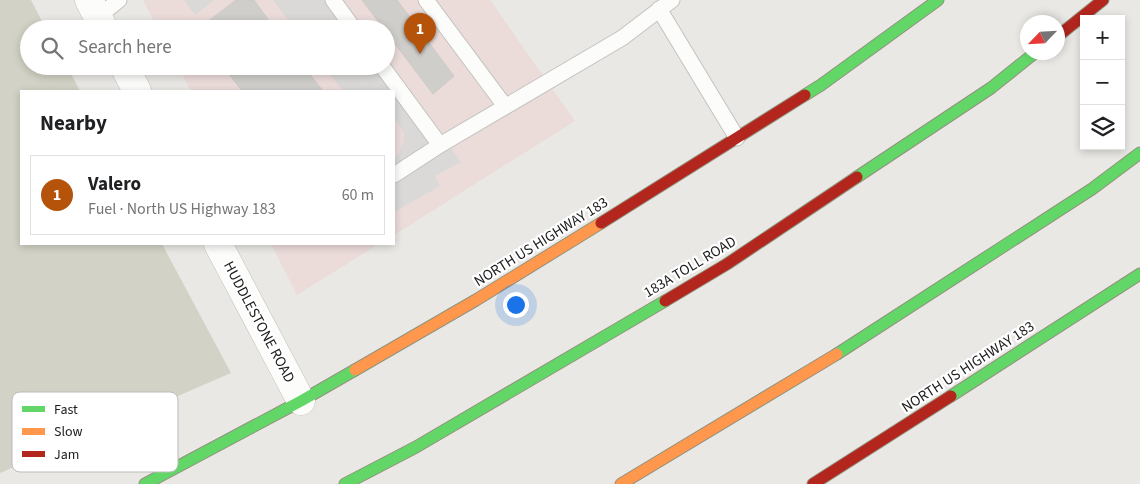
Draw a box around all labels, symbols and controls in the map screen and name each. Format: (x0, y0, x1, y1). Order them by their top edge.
pin: 1 (404, 13, 436, 54)
north arrow (1020, 15, 1065, 60)
map controls (1080, 15, 1125, 150)
button: + (1080, 15, 1125, 60)
search box (20, 20, 395, 75)
icon: search (38, 34, 66, 62)
text: Search here (78, 34, 172, 61)
button: − (1080, 60, 1125, 105)
button: layers (1080, 105, 1125, 150)
text: Nearby (40, 108, 107, 138)
text: Valero (88, 171, 141, 198)
text: 1 (53, 184, 61, 206)
text: 60 m (342, 184, 374, 206)
street label: NORTH US HIGHWAY 183 (470, 192, 612, 292)
text: Fuel · North US Highway 183 (88, 198, 276, 220)
street label: 183A TOLL ROAD (640, 231, 740, 303)
street label: HUDDLESTONE ROAD (218, 258, 300, 386)
your location (503, 292, 529, 318)
street label: NORTH US HIGHWAY 183 (898, 316, 1038, 418)
legend (12, 392, 178, 472)
text: Fast (54, 400, 78, 420)
text: Slow (54, 422, 83, 442)
text: Jam (54, 445, 79, 465)

